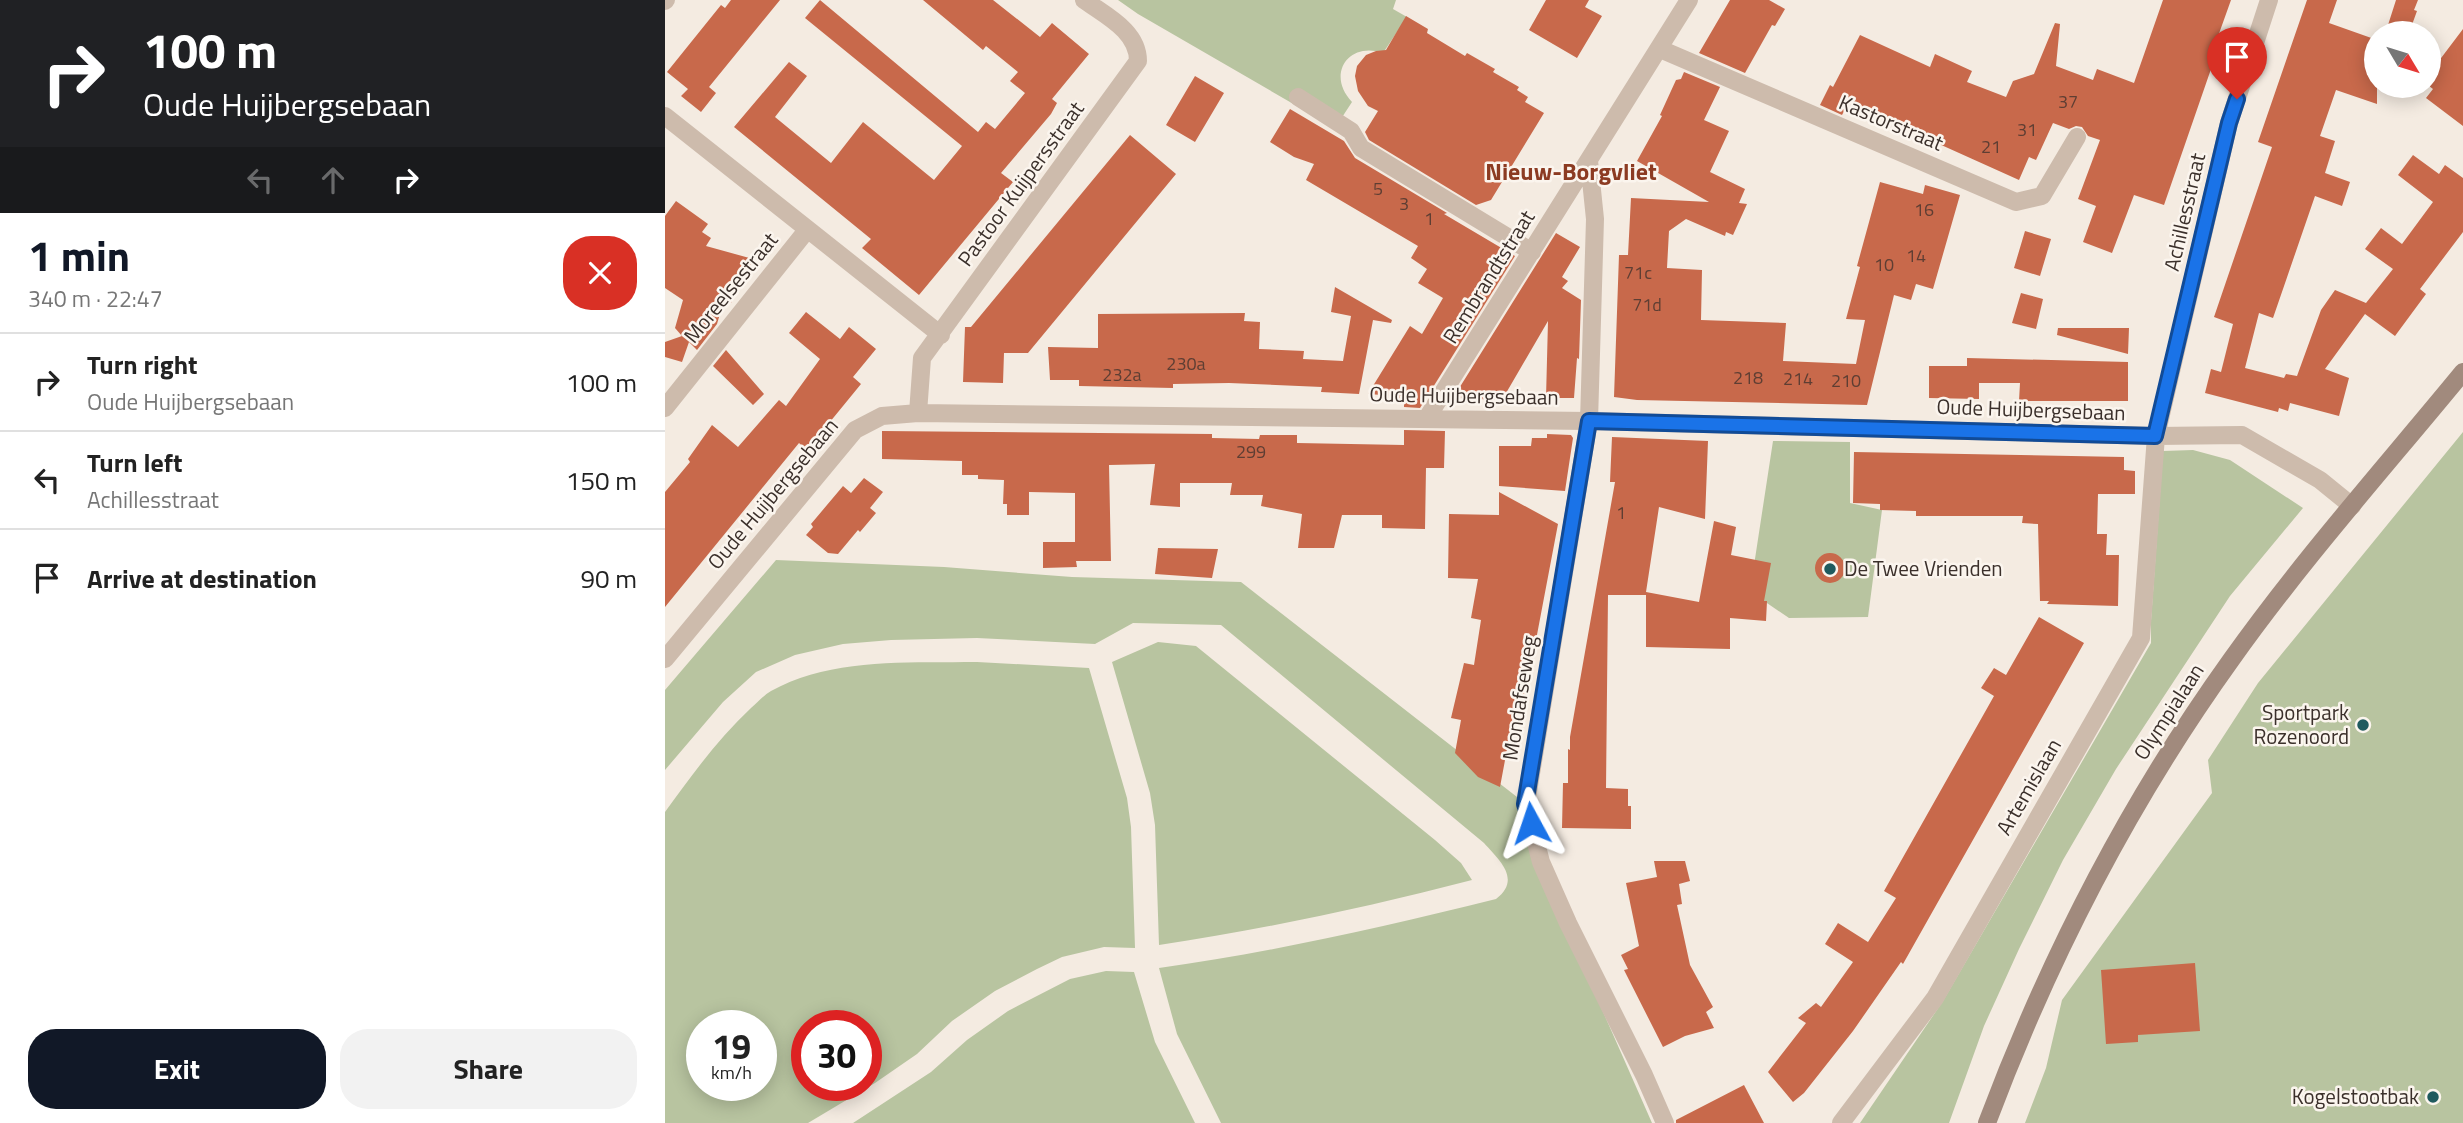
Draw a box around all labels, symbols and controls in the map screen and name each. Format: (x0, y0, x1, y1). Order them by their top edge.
text: 100 m (143, 12, 277, 87)
north arrow (2364, 21, 2441, 98)
map controls (2364, 21, 2441, 98)
pin (2207, 27, 2267, 99)
icon: right (28, 28, 119, 119)
icon: arrive (2218, 38, 2256, 76)
text: Oude Huijbergsebaan (143, 80, 431, 128)
street label: Kastorstraat (1834, 86, 1949, 159)
house number: 37 (2058, 88, 2078, 115)
street label: Pastoor Kuijpersstraat (949, 94, 1092, 273)
house number: 31 (2017, 116, 2037, 143)
house number: 21 (1981, 133, 2001, 160)
street label: Achillesstraat (2155, 149, 2213, 274)
district label: Nieuw-Borgvliet (1485, 153, 1657, 189)
icon: left (241, 161, 279, 199)
icon: ahead (314, 161, 352, 199)
icon: right (387, 161, 425, 199)
house number: 5 (1373, 175, 1383, 202)
house number: 3 (1399, 190, 1409, 217)
house number: 16 (1914, 196, 1934, 223)
street label: Rembrandtstraat (1434, 203, 1542, 350)
house number: 1 (1424, 205, 1434, 232)
text: 1 min (28, 223, 130, 287)
street label: Moreelsestraat (675, 224, 786, 350)
button: close (563, 236, 637, 310)
house number: 14 (1906, 242, 1926, 269)
house number: 10 (1874, 251, 1894, 278)
house number: 71c (1624, 259, 1652, 286)
text: 340 m · 22:47 (28, 281, 163, 316)
house number: 71d (1632, 291, 1662, 318)
text: Turn right (87, 345, 198, 384)
house number: 230a (1166, 350, 1206, 377)
house number: 232a (1102, 361, 1142, 388)
icon: right (28, 363, 66, 401)
text: 100 m (566, 363, 637, 402)
house number: 218 (1733, 364, 1763, 391)
house number: 214 (1783, 365, 1813, 392)
house number: 210 (1831, 367, 1861, 394)
street label: Oude Huijbergsebaan (1369, 377, 1559, 413)
text: Oude Huijbergsebaan (87, 384, 294, 419)
street label: Oude Huijbergsebaan (1936, 390, 2126, 428)
street label: Oude Huijbergsebaan (699, 411, 845, 576)
house number: 299 (1236, 438, 1266, 465)
text: Turn left (87, 443, 182, 482)
icon: left (28, 461, 66, 499)
text: 150 m (566, 461, 637, 500)
text: Achillesstraat (87, 482, 219, 517)
house number: 1 (1616, 499, 1626, 526)
place label: De Twee Vrienden (1844, 552, 2003, 584)
icon: arrive (28, 559, 66, 597)
text: Arrive at destination (87, 559, 317, 598)
text: 90 m (580, 559, 637, 598)
marker: De Twee Vrienden (1822, 561, 1838, 577)
street label: Mondafseweg (1493, 633, 1545, 763)
street label: Olympialaan (2125, 657, 2211, 766)
place label: Sportpark Rozenoord (2254, 696, 2349, 752)
marker: Sportpark Rozenoord (2355, 717, 2371, 733)
street label: Artemislaan (1988, 732, 2069, 841)
position arrow (1494, 786, 1568, 860)
speed limit sign: 30 (791, 1010, 882, 1101)
text: 19 (712, 1019, 751, 1073)
button: Exit (28, 1029, 326, 1109)
button: Share (340, 1029, 637, 1109)
text: km/h (711, 1059, 752, 1086)
place label: Kogelstootbak (2292, 1080, 2419, 1112)
marker: Kogelstootbak (2425, 1089, 2441, 1105)

